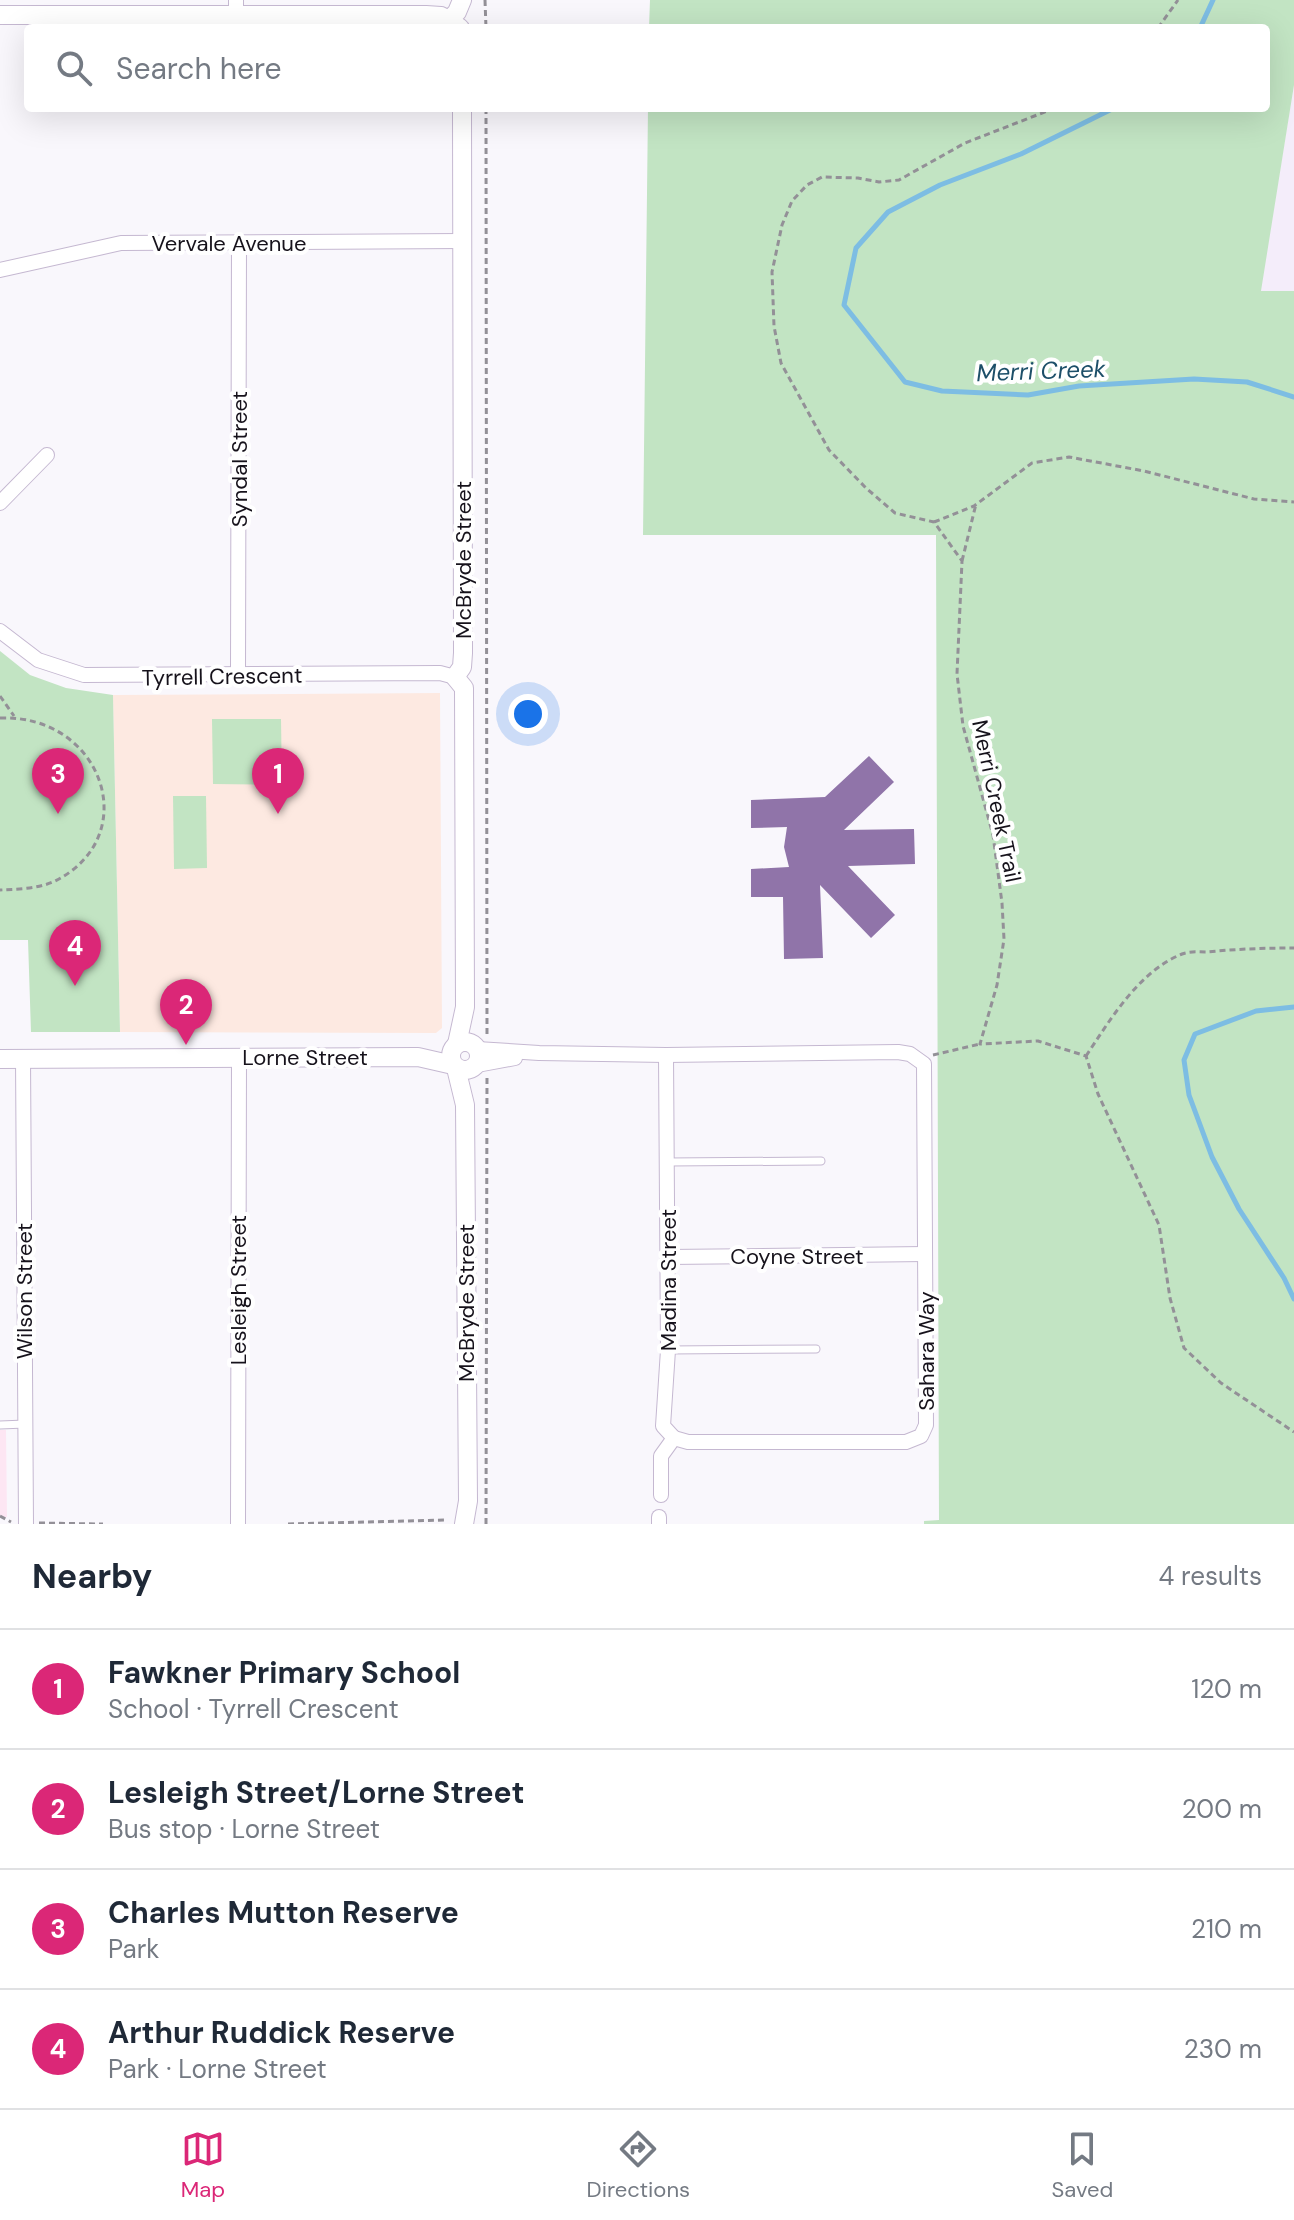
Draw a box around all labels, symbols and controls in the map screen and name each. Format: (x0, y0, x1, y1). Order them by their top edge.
search box (24, 24, 1270, 112)
icon: search (52, 46, 96, 90)
text: Search here (116, 49, 282, 88)
street label: Vervale Avenue (152, 229, 306, 258)
water label: Merri Creek (976, 353, 1107, 388)
street label: Syndal Street (225, 391, 254, 527)
street label: McBryde Street (449, 481, 478, 639)
street label: Tyrrell Crescent (141, 661, 303, 692)
your location (508, 694, 548, 734)
street label: Merri Creek Trail (965, 717, 1028, 885)
pin: 3 (32, 748, 84, 814)
pin: 1 (252, 748, 304, 814)
pin: 4 (49, 920, 101, 986)
pin: 2 (160, 979, 212, 1045)
street label: Lorne Street (242, 1043, 368, 1072)
street label: Madina Street (654, 1209, 683, 1351)
street label: Lesleigh Street (224, 1215, 253, 1365)
street label: Wilson Street (10, 1223, 39, 1359)
street label: McBryde Street (452, 1224, 481, 1382)
street label: Coyne Street (730, 1242, 864, 1271)
street label: Sahara Way (912, 1291, 941, 1411)
text: Nearby (32, 1554, 152, 1599)
text: 4 results (1158, 1559, 1262, 1593)
text: Fawkner Primary School (108, 1653, 460, 1692)
text: 1 (53, 1672, 63, 1706)
text: 120 m (1191, 1672, 1262, 1706)
text: School · Tyrrell Crescent (108, 1692, 399, 1726)
text: Lesleigh Street/Lorne Street (108, 1773, 524, 1812)
text: 2 (50, 1792, 66, 1826)
text: 200 m (1182, 1792, 1262, 1826)
text: Bus stop · Lorne Street (108, 1812, 380, 1846)
text: Charles Mutton Reserve (108, 1893, 459, 1932)
text: 3 (50, 1912, 66, 1946)
text: 210 m (1191, 1912, 1262, 1946)
text: Park (108, 1932, 159, 1966)
text: Arthur Ruddick Reserve (108, 2013, 455, 2052)
text: 4 (50, 2032, 66, 2066)
text: 230 m (1184, 2032, 1262, 2066)
text: Park · Lorne Street (108, 2052, 327, 2086)
tab: Map (181, 2127, 225, 2204)
tab: Directions (587, 2127, 690, 2204)
tab: Saved (1052, 2127, 1113, 2204)

